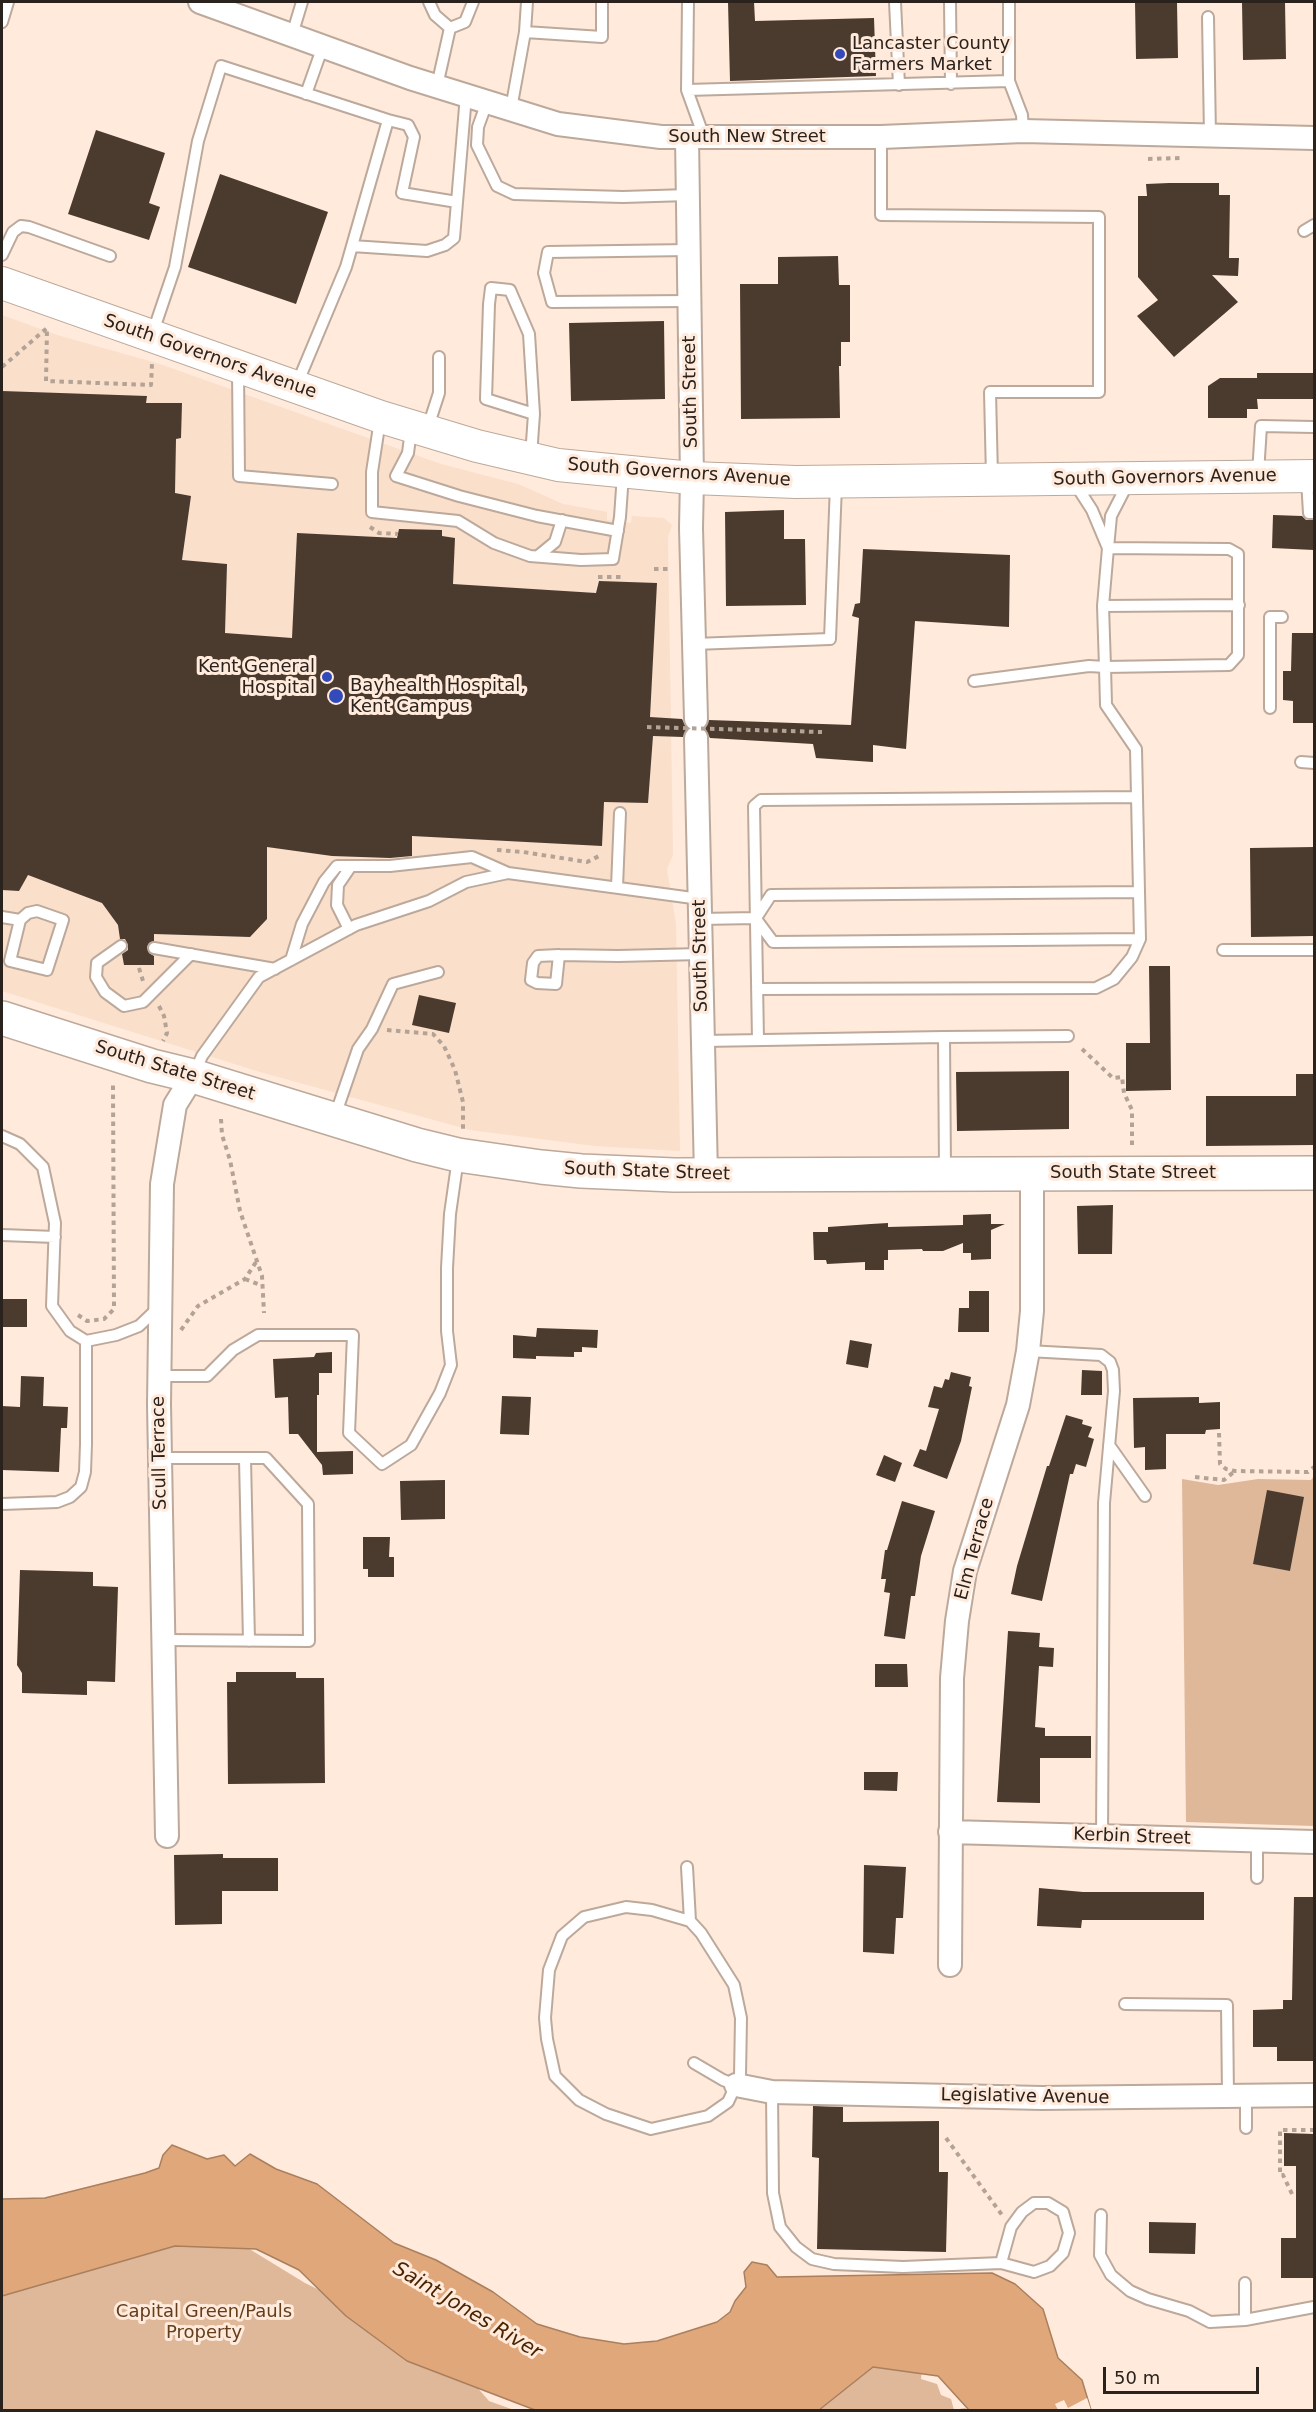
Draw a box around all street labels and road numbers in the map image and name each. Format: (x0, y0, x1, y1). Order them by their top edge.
street label: South New Street (668, 126, 826, 148)
street label: South Governors Avenue (101, 310, 319, 404)
street label: South Street (679, 335, 703, 449)
street label: South Governors Avenue (567, 454, 791, 492)
street label: South Governors Avenue (1053, 465, 1277, 491)
street label: South Street (689, 899, 713, 1013)
street label: South State Street (92, 1036, 258, 1106)
street label: South State Street (564, 1158, 730, 1186)
street label: South State Street (1050, 1162, 1216, 1184)
street label: Scull Terrace (148, 1396, 172, 1510)
street label: Elm Terrace (951, 1495, 999, 1603)
street label: Kerbin Street (1073, 1824, 1191, 1850)
street label: Legislative Avenue (940, 2085, 1110, 2109)

